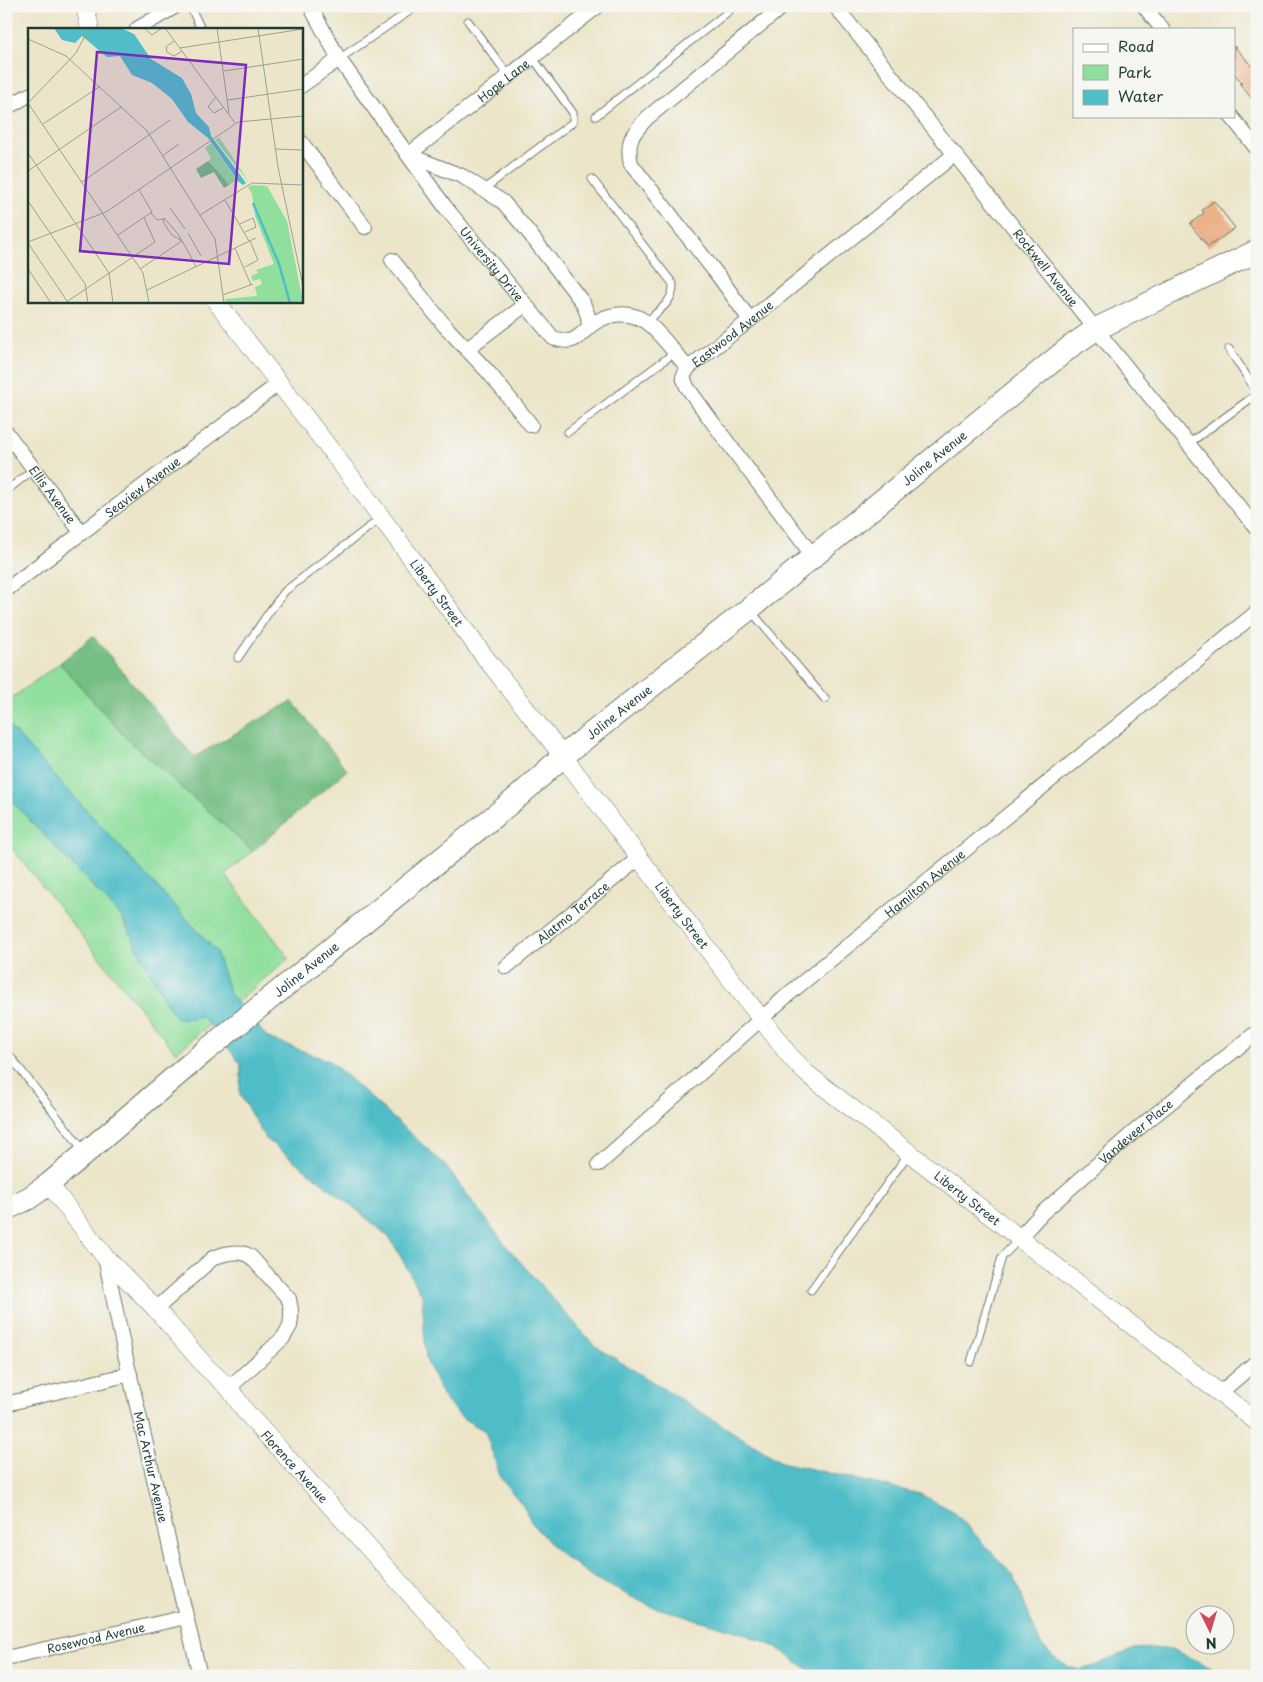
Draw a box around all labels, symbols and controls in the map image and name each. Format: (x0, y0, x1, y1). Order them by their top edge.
inset map (28, 28, 302, 302)
legend (1073, 28, 1236, 118)
text: Road (1118, 34, 1154, 57)
street label: Hope Lane (474, 54, 533, 106)
text: Park (1118, 60, 1152, 83)
text: Water (1118, 84, 1163, 107)
street label: University Drive (456, 222, 528, 305)
street label: Rockwell Avenue (1009, 225, 1083, 310)
street label: Eastwood Avenue (688, 296, 777, 371)
street label: Joline Avenue (898, 426, 971, 490)
street label: Seaview Avenue (101, 452, 184, 521)
street label: Ellis Avenue (25, 462, 81, 527)
street label: Liberty Street (406, 555, 468, 630)
street label: Joline Avenue (582, 680, 656, 743)
street label: Hamilton Avenue (880, 845, 969, 921)
street label: Alatmo Terrace (532, 877, 613, 948)
street label: Liberty Street (651, 878, 713, 952)
street label: Joline Avenue (270, 937, 343, 1001)
street label: Vandeveer Place (1095, 1095, 1177, 1168)
street label: Liberty Street (930, 1166, 1005, 1229)
street label: Mac Arthur Avenue (130, 1409, 173, 1525)
street label: Florence Avenue (257, 1426, 333, 1507)
north arrow (1186, 1604, 1236, 1654)
street label: Rosewood Avenue (45, 1618, 147, 1657)
text: N (1205, 1633, 1218, 1654)

